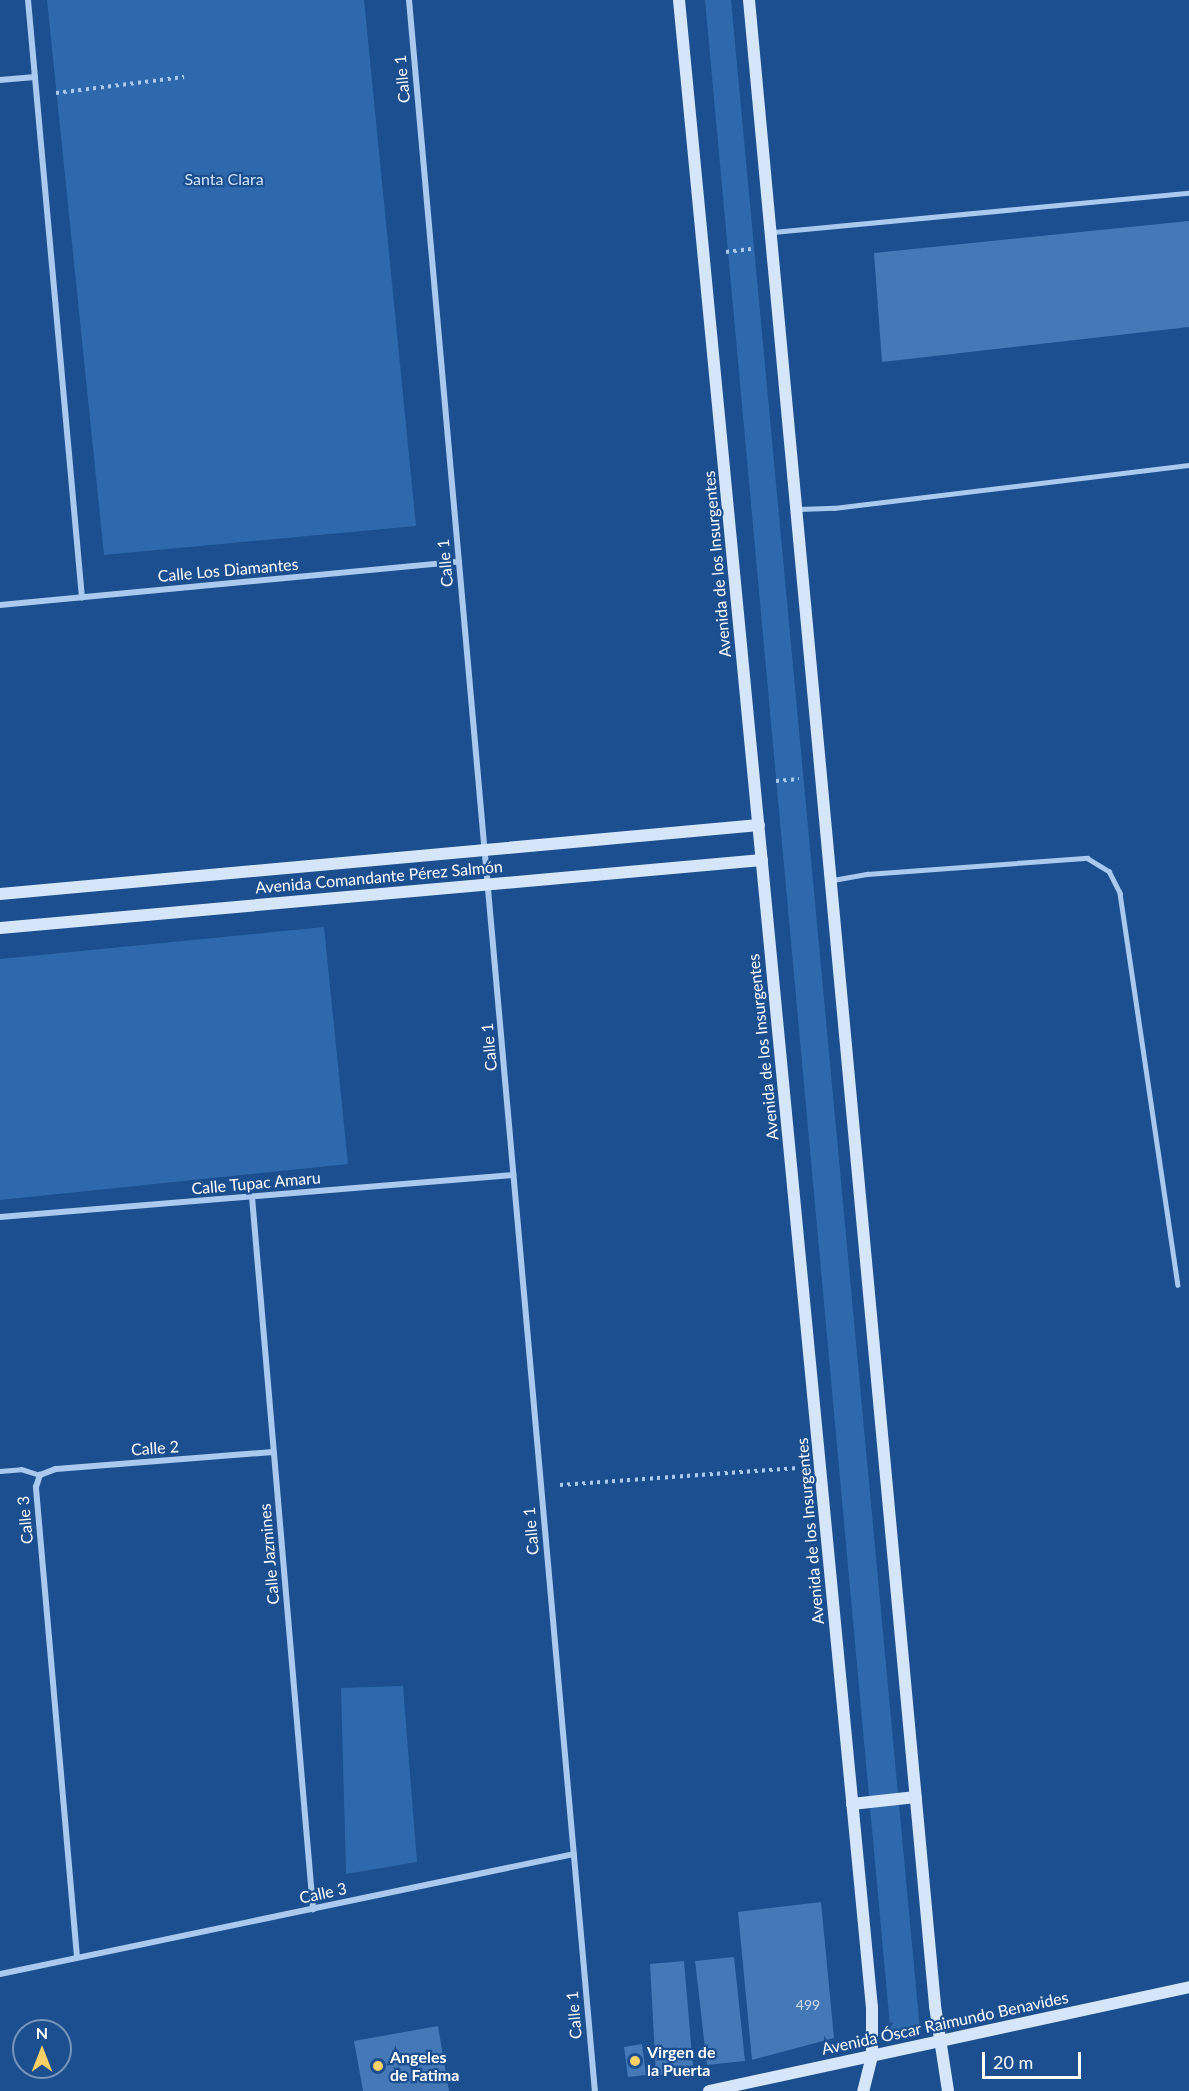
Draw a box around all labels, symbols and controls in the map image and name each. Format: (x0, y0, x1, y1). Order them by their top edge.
street label: Calle 1 (390, 54, 414, 104)
park label: Santa Clara (184, 169, 264, 189)
street label: Avenida de los Insurgentes (699, 470, 735, 658)
street label: Calle 1 (433, 538, 457, 588)
street label: Calle Los Diamantes (157, 554, 299, 586)
street label: Avenida Comandante Pérez Salmón (254, 857, 504, 897)
street label: Avenida de los Insurgentes (744, 953, 782, 1141)
street label: Calle 1 (477, 1022, 501, 1072)
street label: Calle Tupac Amaru (190, 1168, 322, 1198)
street label: Calle 2 (130, 1437, 180, 1459)
street label: Avenida de los Insurgentes (792, 1437, 828, 1625)
street label: Calle 3 (13, 1495, 37, 1545)
street label: Calle Jazmines (255, 1503, 283, 1605)
street label: Calle 1 (519, 1506, 543, 1556)
street label: Calle 3 (298, 1879, 348, 1907)
street label: Avenida Óscar Raimundo Benavides (820, 1987, 1070, 2059)
street label: Calle 1 (562, 1990, 586, 2040)
house number: 499 (796, 1997, 820, 2013)
north arrow (12, 2019, 72, 2079)
text: N (36, 2023, 48, 2042)
scale bar (985, 2040, 1084, 2078)
place label: Virgen de la Puerta (647, 2042, 715, 2080)
place label: Angeles de Fatima (390, 2047, 459, 2085)
text: 20 m (993, 2051, 1033, 2073)
marker: Virgen de la Puerta (628, 2054, 642, 2068)
marker: Angeles de Fatima (371, 2059, 385, 2073)

